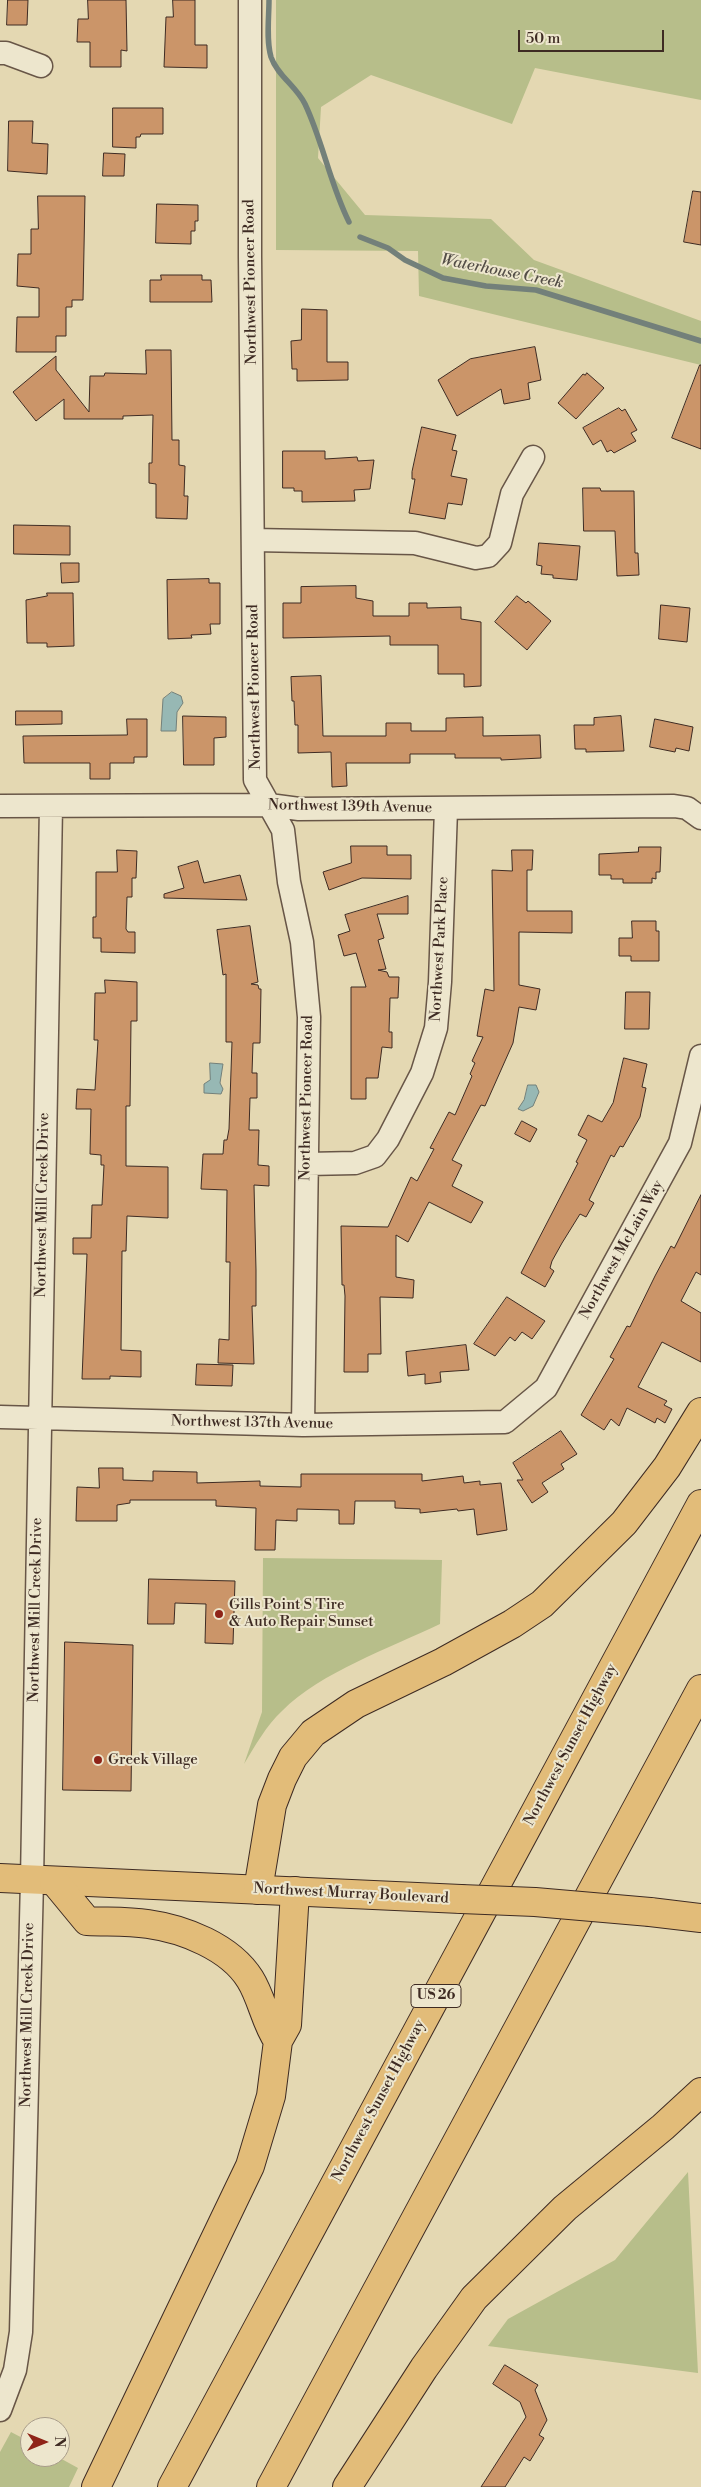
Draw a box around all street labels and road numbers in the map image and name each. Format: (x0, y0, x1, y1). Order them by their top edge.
street label: Northwest Pioneer Road (241, 199, 261, 365)
street label: Northwest Pioneer Road (245, 604, 265, 770)
street label: Northwest 139th Avenue (268, 797, 432, 817)
street label: Northwest Park Place (427, 876, 453, 1022)
street label: Northwest Pioneer Road (297, 1015, 317, 1181)
street label: Northwest Mill Creek Drive (32, 1113, 54, 1297)
street label: Northwest McLain Way (576, 1177, 668, 1323)
street label: Northwest 137th Avenue (171, 1413, 333, 1433)
street label: Northwest Mill Creek Drive (25, 1518, 47, 1702)
street label: Northwest Sunset Highway (521, 1661, 621, 1829)
street label: Northwest Murray Boulevard (253, 1880, 449, 1908)
street label: Northwest Mill Creek Drive (17, 1923, 39, 2107)
road number: US 26 (411, 1984, 461, 2008)
street label: Northwest Sunset Highway (329, 2017, 429, 2185)

